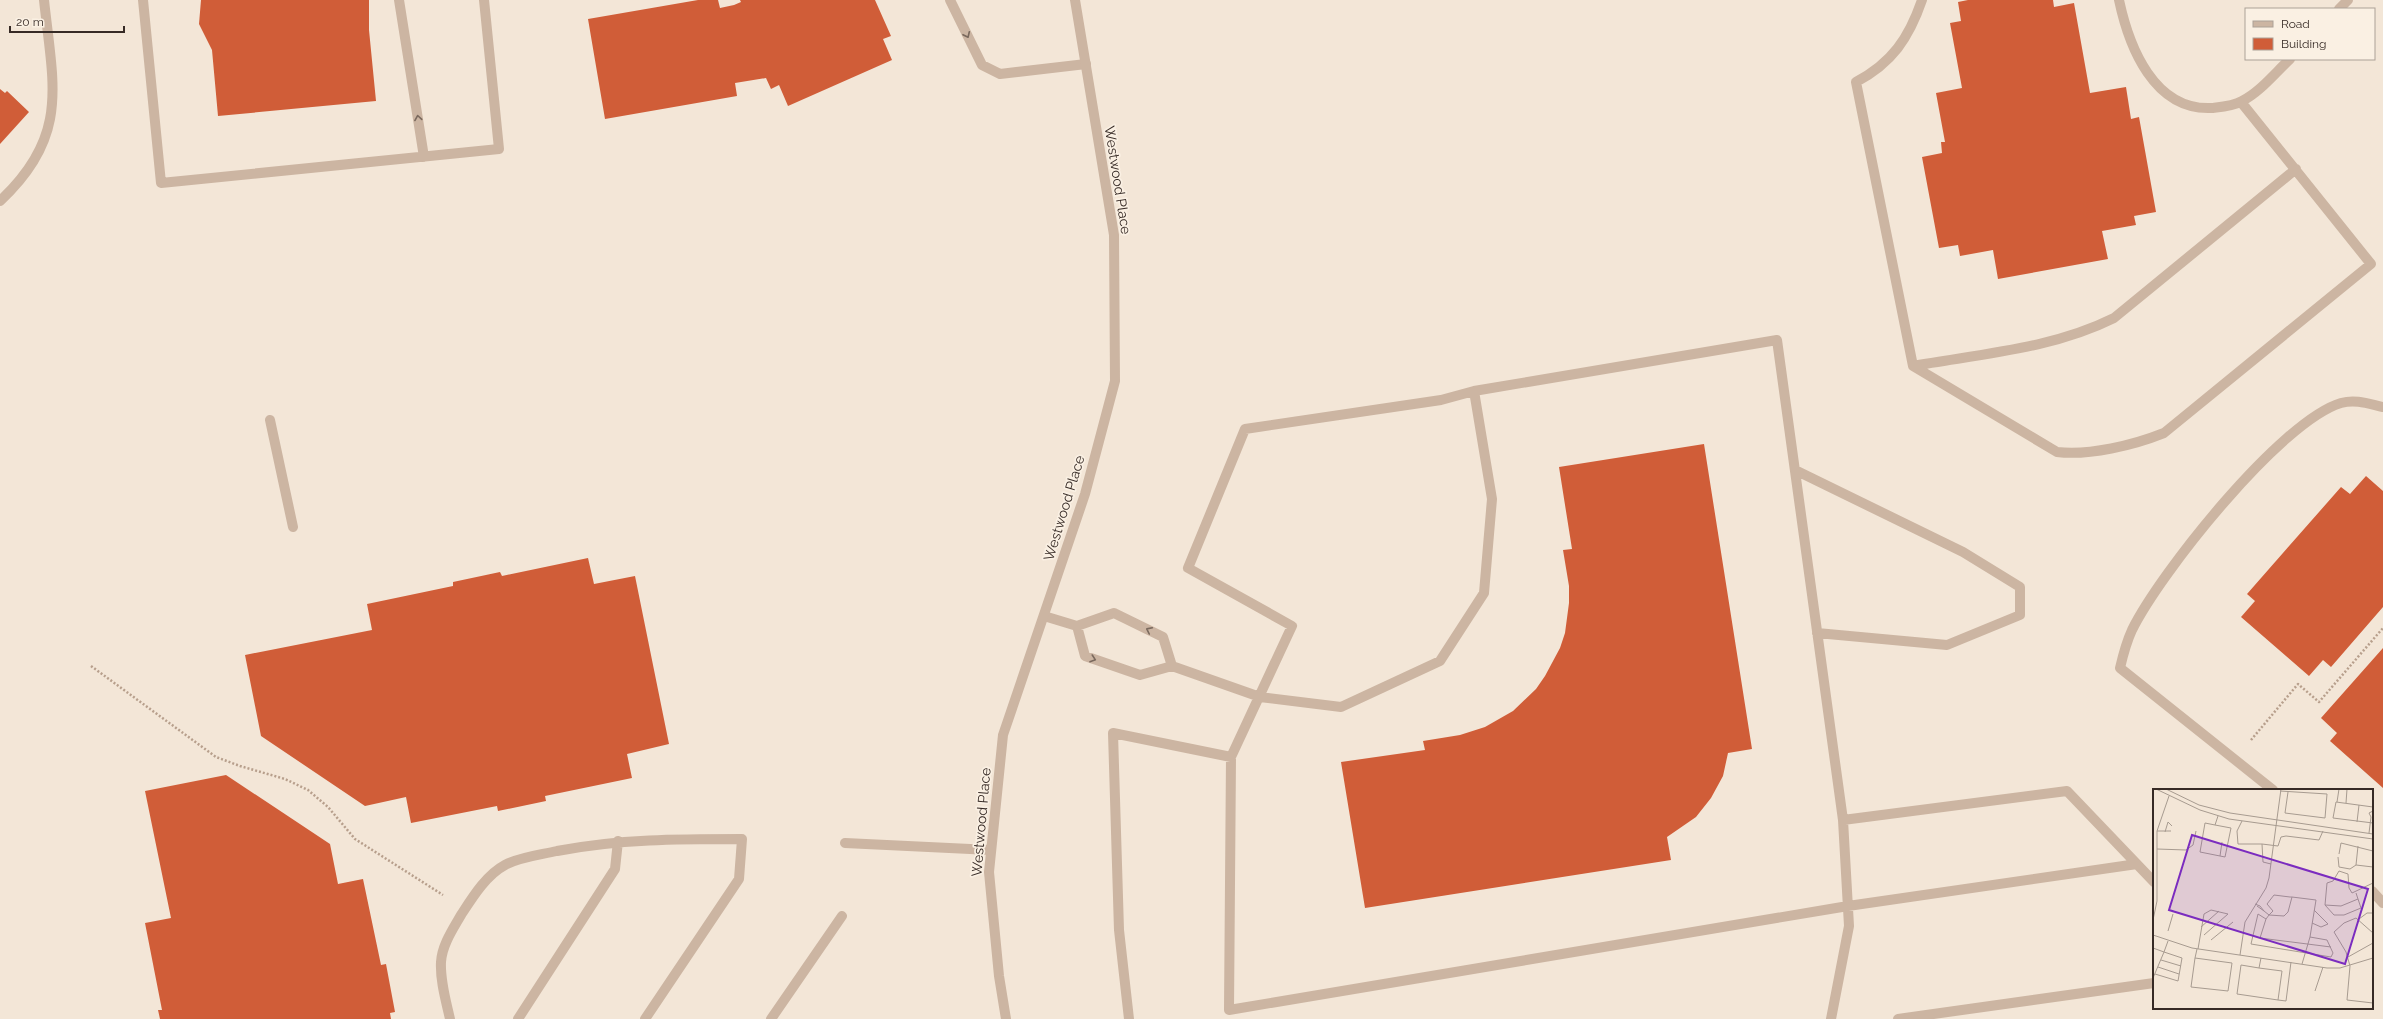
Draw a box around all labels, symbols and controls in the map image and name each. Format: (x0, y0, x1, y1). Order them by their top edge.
scale bar (10, 8, 124, 34)
legend (2245, 8, 2375, 60)
text: 20 m (16, 15, 44, 29)
text: Road (2281, 17, 2310, 31)
one-way arrow (962, 32, 970, 39)
text: Building (2281, 37, 2327, 51)
one-way arrow (414, 115, 423, 121)
street label: Westwood Place (1102, 125, 1134, 235)
street label: Westwood Place (1040, 453, 1088, 563)
one-way arrow (1145, 627, 1153, 635)
one-way arrow (1089, 654, 1096, 662)
street label: Westwood Place (968, 767, 994, 877)
inset map (2153, 789, 2373, 1009)

